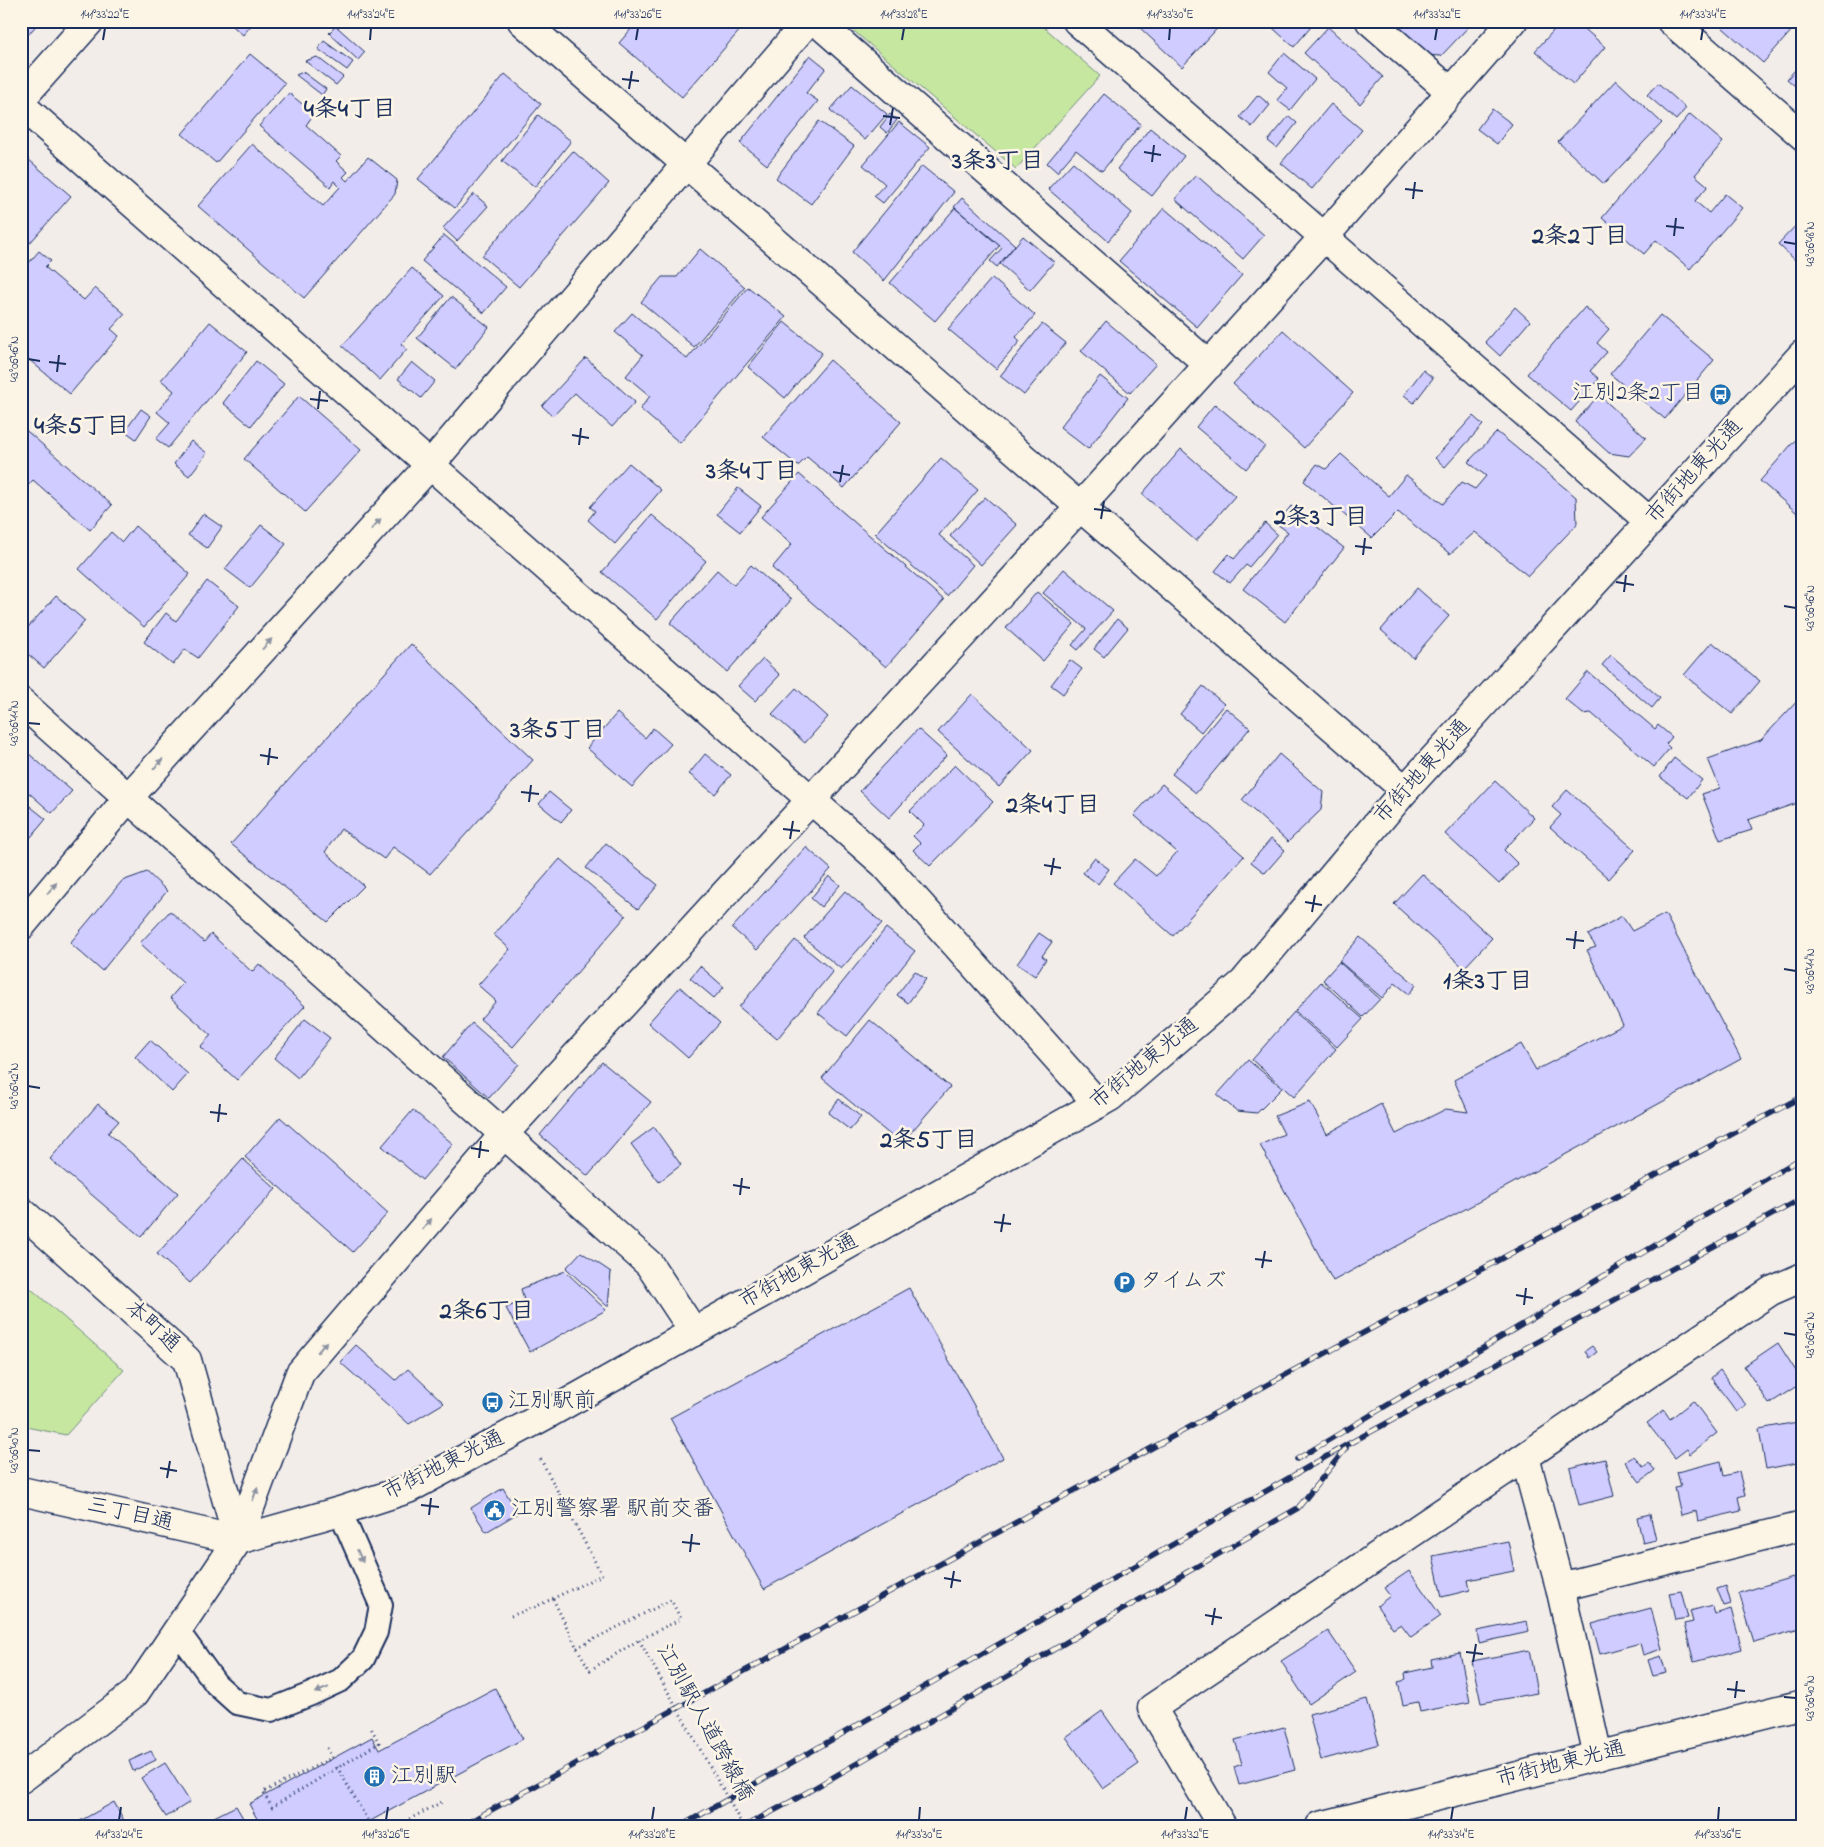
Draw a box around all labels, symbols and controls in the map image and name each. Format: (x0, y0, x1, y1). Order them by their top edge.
text: 141°33'22"E (81, 6, 129, 24)
text: 141°33'24"E (347, 6, 395, 24)
text: 141°33'26"E (614, 6, 662, 24)
text: 141°33'28"E (880, 6, 928, 24)
text: 141°33'30"E (1146, 6, 1194, 24)
text: 141°33'32"E (1413, 6, 1461, 24)
text: 141°33'34"E (1680, 6, 1726, 24)
district label: 4条4丁目 (304, 93, 396, 128)
district label: 3条3丁目 (951, 145, 1044, 180)
district label: 2条2丁目 (1531, 220, 1628, 255)
text: 43°06'48"N (1802, 221, 1820, 267)
text: 43°06'46"N (6, 336, 24, 382)
place label: 江別2条2丁目 (1572, 378, 1704, 410)
bus stop icon: 江別2条2丁目 (1708, 382, 1732, 406)
district label: 4条5丁目 (34, 410, 130, 445)
street label: 市街地東光通 (1639, 412, 1751, 532)
district label: 3条4丁目 (705, 455, 798, 490)
district label: 2条3丁目 (1273, 501, 1368, 536)
one-way arrow (370, 518, 382, 530)
text: 43°06'46"N (1802, 585, 1820, 631)
one-way arrow (261, 639, 273, 651)
text: 43°06'44"N (6, 700, 24, 746)
street label: 市街地東光通 (1367, 712, 1479, 832)
district label: 3条5丁目 (509, 714, 606, 749)
one-way arrow (152, 759, 164, 771)
district label: 2条4丁目 (1005, 789, 1100, 824)
one-way arrow (47, 882, 58, 895)
text: 43°06'44"N (1802, 948, 1820, 994)
district label: 1条3丁目 (1443, 965, 1533, 1000)
street label: 市街地東光通 (1084, 1010, 1206, 1118)
text: 43°06'42"N (6, 1063, 24, 1109)
district label: 2条5丁目 (879, 1124, 978, 1159)
one-way arrow (421, 1218, 433, 1230)
street label: 市街地東光通 (734, 1226, 864, 1318)
place label: タイムズ (1140, 1266, 1226, 1298)
parking icon: タイムズ (1112, 1270, 1136, 1294)
street label: 本町通 (117, 1293, 187, 1361)
district label: 2条6丁目 (439, 1295, 534, 1330)
text: 43°06'42"N (1802, 1312, 1820, 1358)
one-way arrow (316, 1341, 327, 1354)
place label: 江別駅前 (508, 1386, 596, 1418)
bus stop icon: 江別駅前 (480, 1390, 504, 1414)
street label: 市街地東光通 (378, 1423, 510, 1509)
text: 43°06'40"N (6, 1427, 24, 1473)
one-way arrow (251, 1486, 259, 1501)
street label: 三丁目通 (84, 1490, 176, 1540)
place label: 江別警察署 駅前交番 (511, 1494, 715, 1526)
public building icon: 江別警察署 駅前交番 (483, 1498, 507, 1522)
one-way arrow (356, 1549, 364, 1563)
street label: 江別駅人道跨線橋 (647, 1638, 761, 1808)
text: 43°06'40"N (1802, 1675, 1820, 1721)
one-way arrow (315, 1686, 329, 1694)
street label: 市街地東光通 (1493, 1734, 1629, 1796)
place label: 江別駅 (391, 1761, 457, 1793)
building icon: 江別駅 (363, 1765, 387, 1789)
text: 141°33'24"E (95, 1826, 143, 1844)
text: 141°33'26"E (362, 1826, 410, 1844)
text: 141°33'28"E (628, 1826, 676, 1844)
text: 141°33'30"E (895, 1826, 943, 1844)
text: 141°33'32"E (1161, 1826, 1209, 1844)
text: 141°33'34"E (1428, 1826, 1474, 1844)
text: 141°33'36"E (1694, 1826, 1742, 1844)

